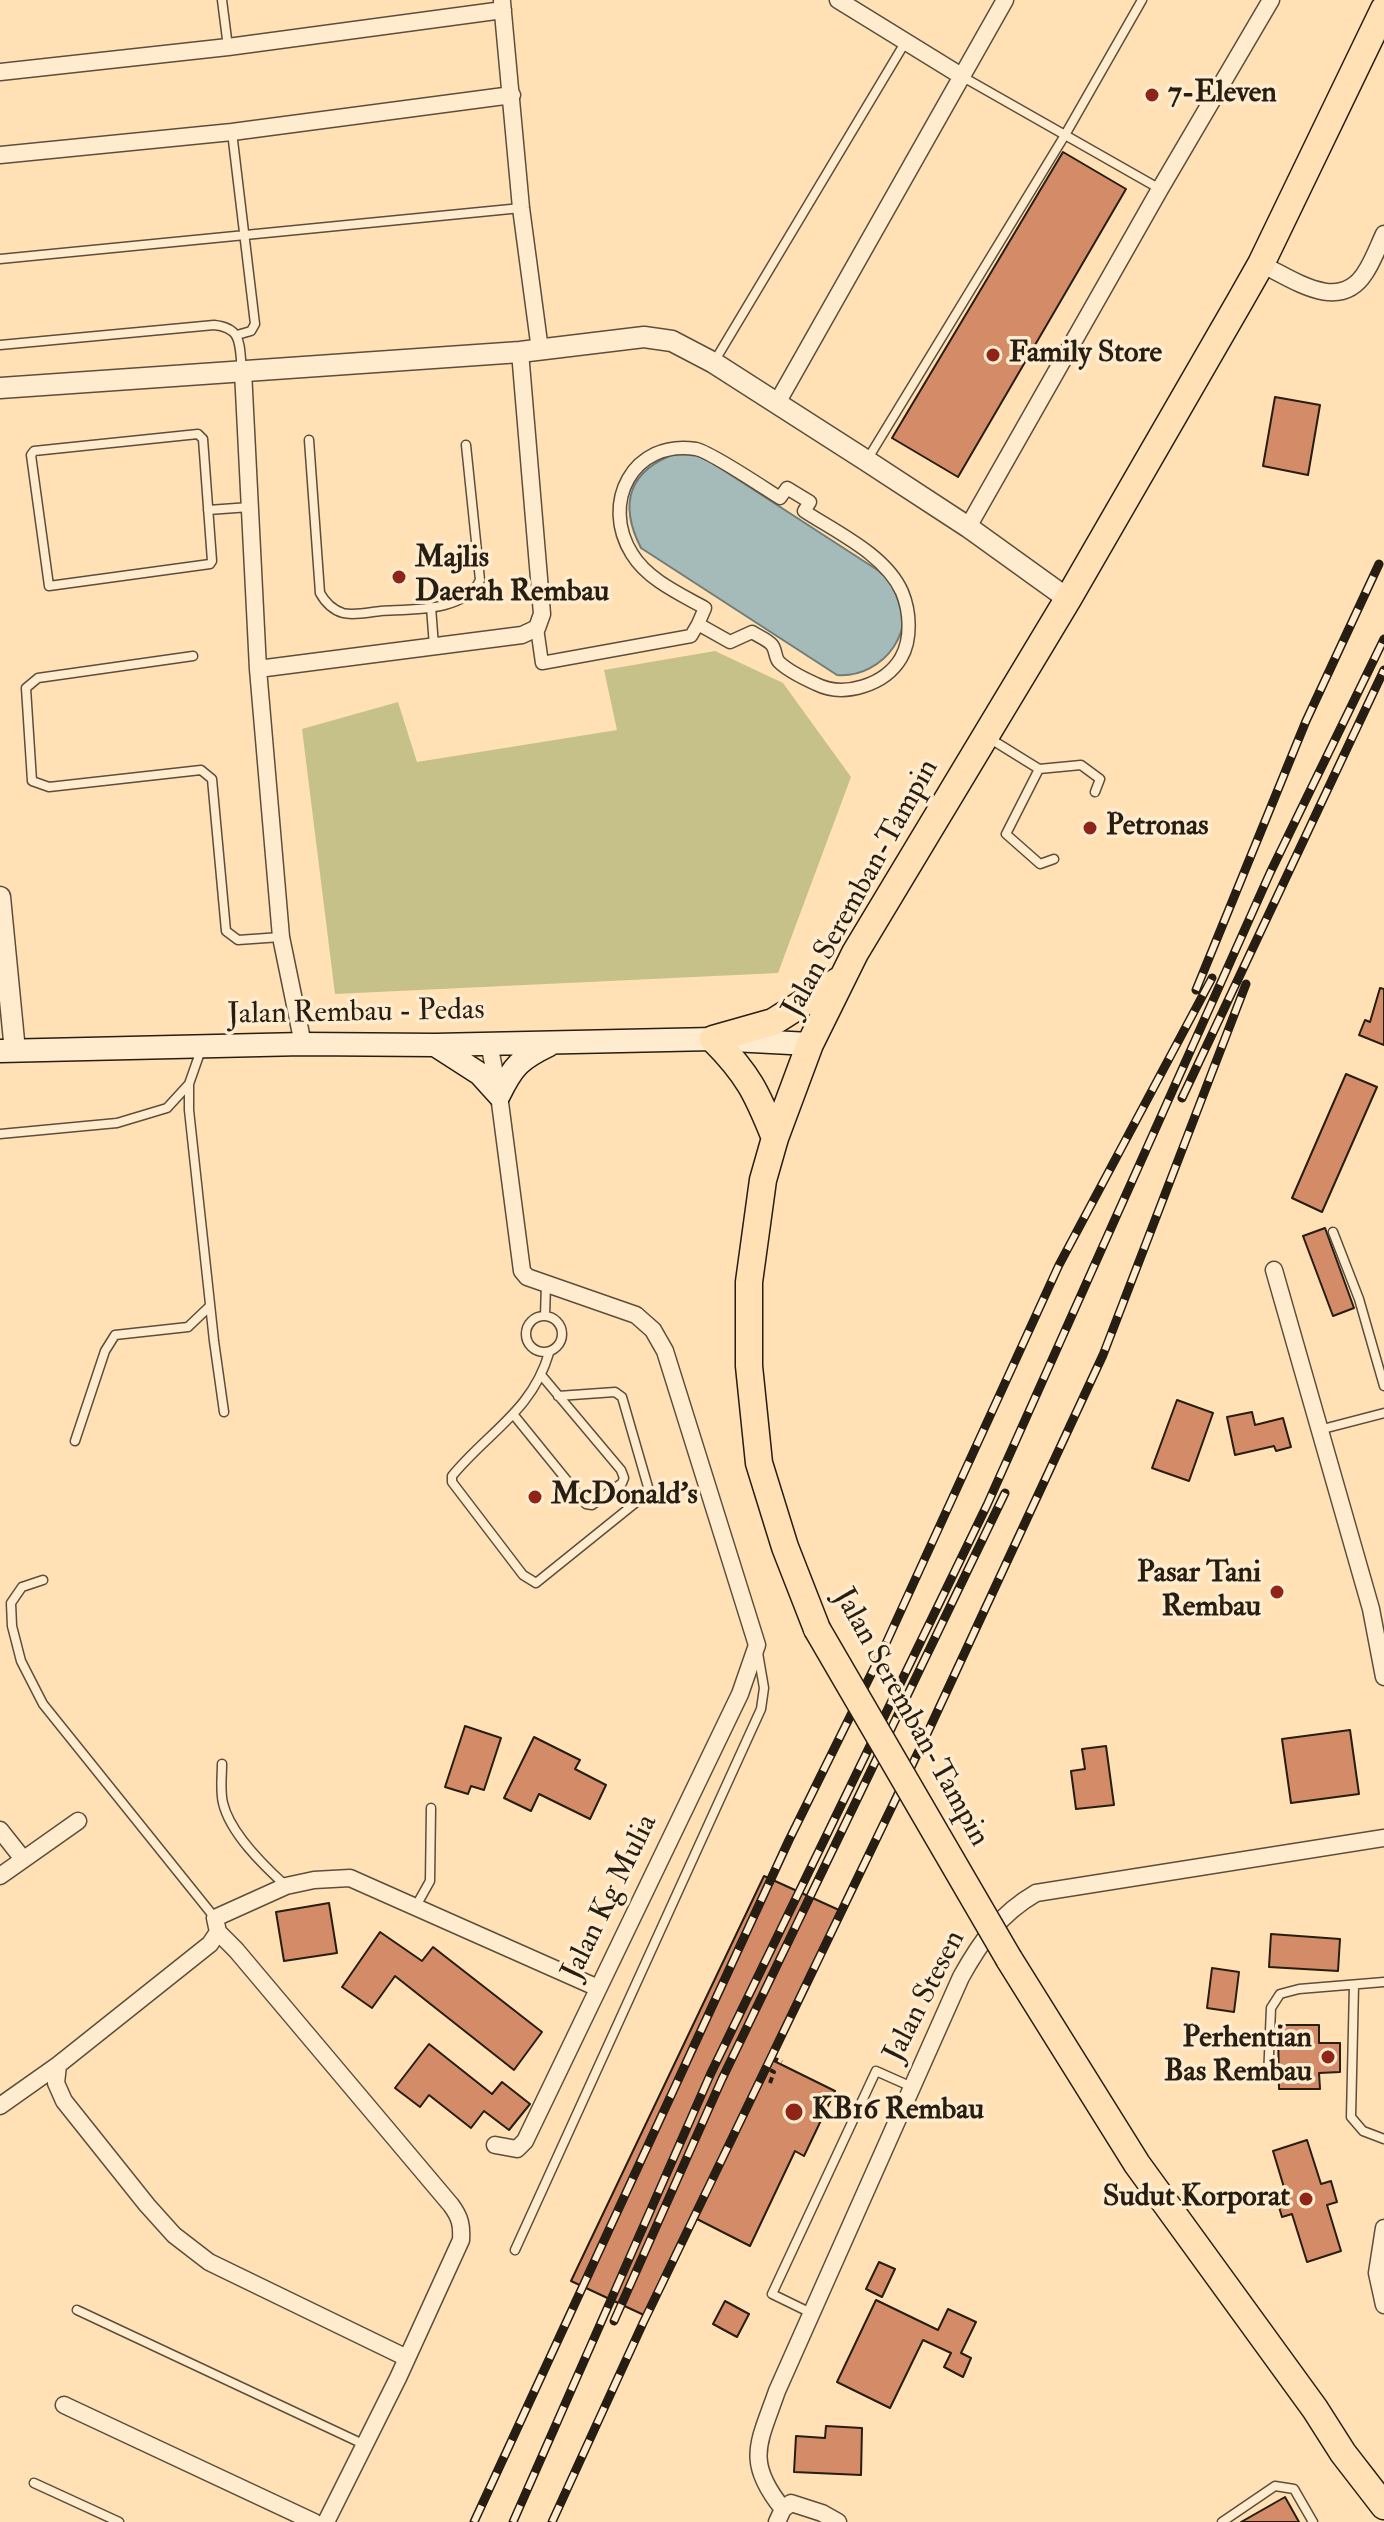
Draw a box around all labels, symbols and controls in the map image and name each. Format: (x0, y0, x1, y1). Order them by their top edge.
place label: 7-Eleven (1168, 77, 1277, 113)
marker: 7-Eleven (1143, 86, 1161, 104)
place label: Family Store (1009, 337, 1162, 373)
marker: Family Store (984, 346, 1002, 364)
place label: Majlis Daerah Rembau (415, 542, 609, 612)
marker: Majlis Daerah Rembau (390, 568, 408, 586)
street label: Jalan Seremban-Tampin (776, 754, 948, 1024)
place label: Petronas (1106, 810, 1209, 846)
marker: Petronas (1081, 819, 1099, 837)
street label: Jalan Rembau - Pedas (227, 994, 485, 1034)
place label: McDonald's (551, 1479, 698, 1515)
marker: McDonald's (526, 1488, 544, 1506)
place label: Pasar Tani Rembau (1137, 1557, 1261, 1628)
street label: Jalan Seremban-Tampin (824, 1583, 996, 1853)
marker: Pasar Tani Rembau (1268, 1583, 1286, 1601)
street label: Jalan Kg Mulia (555, 1809, 667, 1987)
street label: Jalan Stesen (878, 1925, 974, 2069)
place label: Perhentian Bas Rembau (1164, 2022, 1312, 2092)
marker: Perhentian Bas Rembau (1319, 2048, 1337, 2066)
place label: KB16 Rembau (812, 2094, 984, 2130)
marker: KB16 Rembau (783, 2101, 805, 2123)
place label: Sudut Korporat (1103, 2181, 1290, 2217)
marker: Sudut Korporat (1297, 2190, 1315, 2208)

